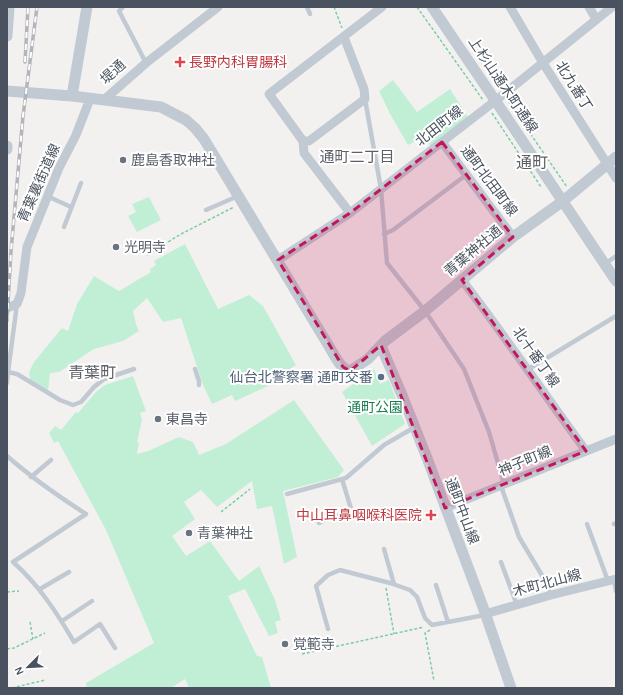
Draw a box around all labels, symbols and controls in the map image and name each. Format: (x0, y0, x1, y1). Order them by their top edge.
street label: 上杉山通木町通線 (465, 34, 541, 136)
place label: 長野内科胃腸科 (189, 54, 287, 71)
street label: 堤通 (97, 56, 129, 88)
marker: 長野内科胃腸科 (174, 56, 186, 68)
street label: 北九番丁 (552, 58, 596, 114)
street label: 北田町線 (412, 102, 466, 150)
street label: 青葉裏街道線 (14, 141, 64, 225)
street label: 通町北田町線 (457, 142, 521, 220)
district label: 通町二丁目 (319, 148, 395, 166)
place label: 鹿島香取神社 (131, 152, 215, 169)
district label: 通町 (516, 153, 548, 172)
marker: 鹿島香取神社 (118, 155, 128, 165)
street label: 青葉神社通 (441, 222, 505, 280)
place label: 光明寺 (124, 239, 166, 256)
marker: 光明寺 (111, 242, 121, 252)
street label: 北十番丁線 (509, 323, 563, 391)
district label: 青葉町 (68, 363, 116, 382)
place label: 仙台北警察署 通町交番 (230, 369, 373, 386)
marker: 仙台北警察署 通町交番 (376, 372, 386, 382)
park label: 通町公園 (347, 399, 403, 416)
place label: 東昌寺 (166, 411, 208, 428)
marker: 東昌寺 (153, 414, 163, 424)
street label: 神子町線 (496, 442, 554, 480)
street label: 通町中山線 (442, 475, 482, 547)
place label: 中山耳鼻咽喉科医院 (296, 507, 422, 524)
marker: 中山耳鼻咽喉科医院 (425, 509, 437, 521)
place label: 青葉神社 (197, 525, 253, 542)
marker: 青葉神社 (184, 528, 194, 538)
street label: 木町北山線 (511, 566, 583, 600)
place label: 覚範寺 (293, 636, 335, 653)
marker: 覚範寺 (280, 639, 290, 649)
north arrow (8, 647, 48, 687)
text: N (12, 665, 27, 677)

